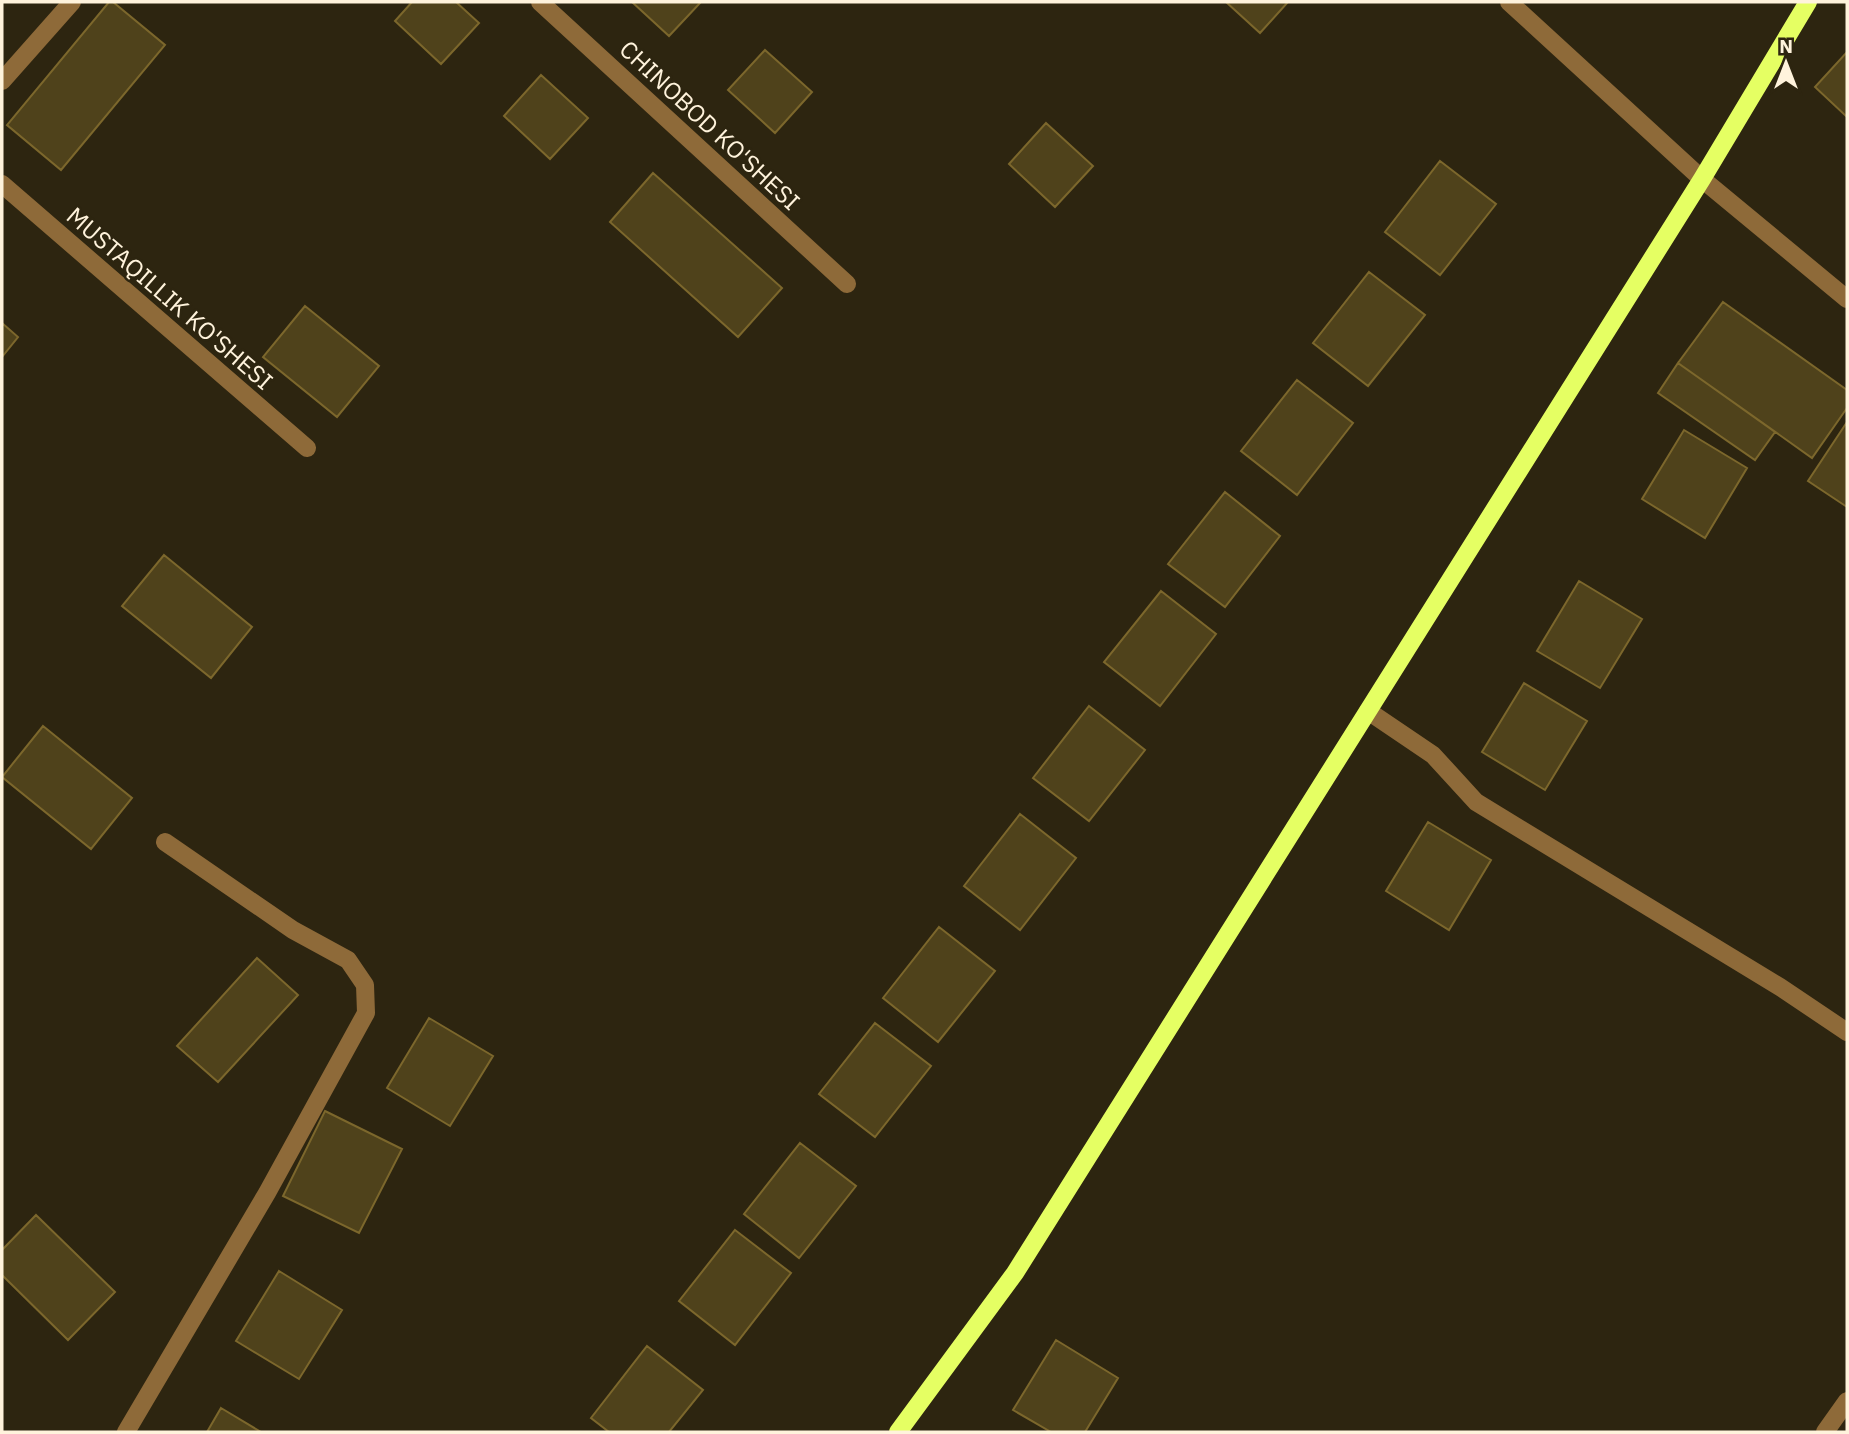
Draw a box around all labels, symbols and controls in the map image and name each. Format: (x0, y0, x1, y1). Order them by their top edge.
north arrow (1751, 28, 1821, 98)
street label: CHINOBOD KO'SHESI (613, 33, 807, 217)
text: N (1779, 34, 1793, 58)
street label: MUSTAQILLIK KO'SHESI (60, 200, 280, 396)

